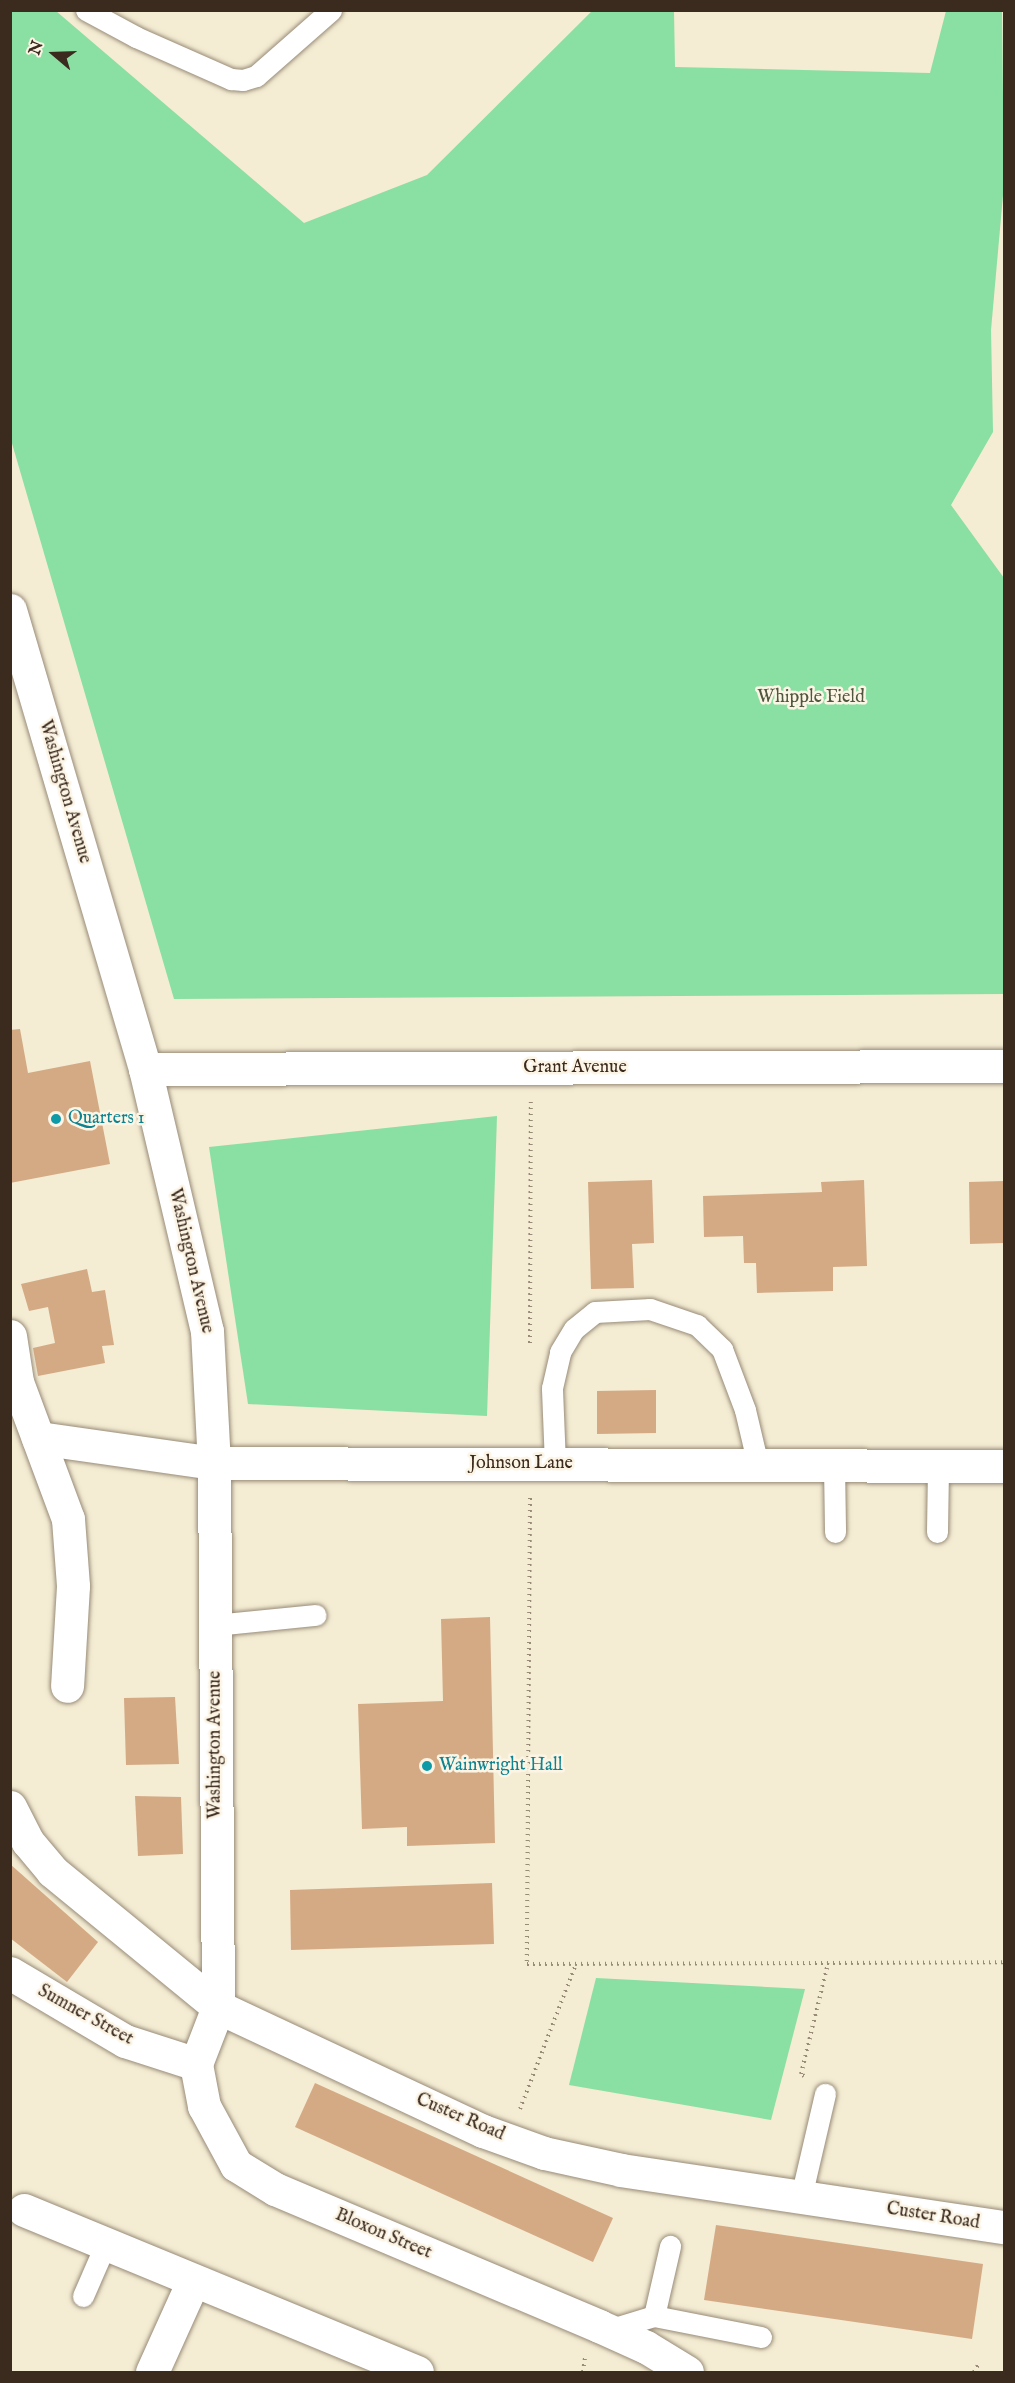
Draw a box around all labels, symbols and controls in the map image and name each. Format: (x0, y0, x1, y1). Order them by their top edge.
north arrow (24, 24, 84, 84)
text: N (25, 38, 49, 58)
park label: Whipple Field (757, 687, 865, 709)
street label: Washington Avenue (33, 718, 95, 866)
street label: Grant Avenue (523, 1057, 627, 1079)
place label: Quarters 1 (68, 1108, 144, 1130)
marker: Quarters 1 (49, 1112, 63, 1126)
street label: Washington Avenue (163, 1186, 217, 1336)
street label: Johnson Lane (469, 1453, 573, 1475)
street label: Washington Avenue (205, 1671, 227, 1819)
place label: Wainwright Hall (439, 1755, 563, 1777)
marker: Wainwright Hall (420, 1759, 434, 1773)
street label: Sumner Street (34, 1981, 136, 2051)
street label: Custer Road (412, 2090, 508, 2146)
street label: Custer Road (885, 2199, 981, 2235)
street label: Bloxon Street (332, 2205, 434, 2265)

